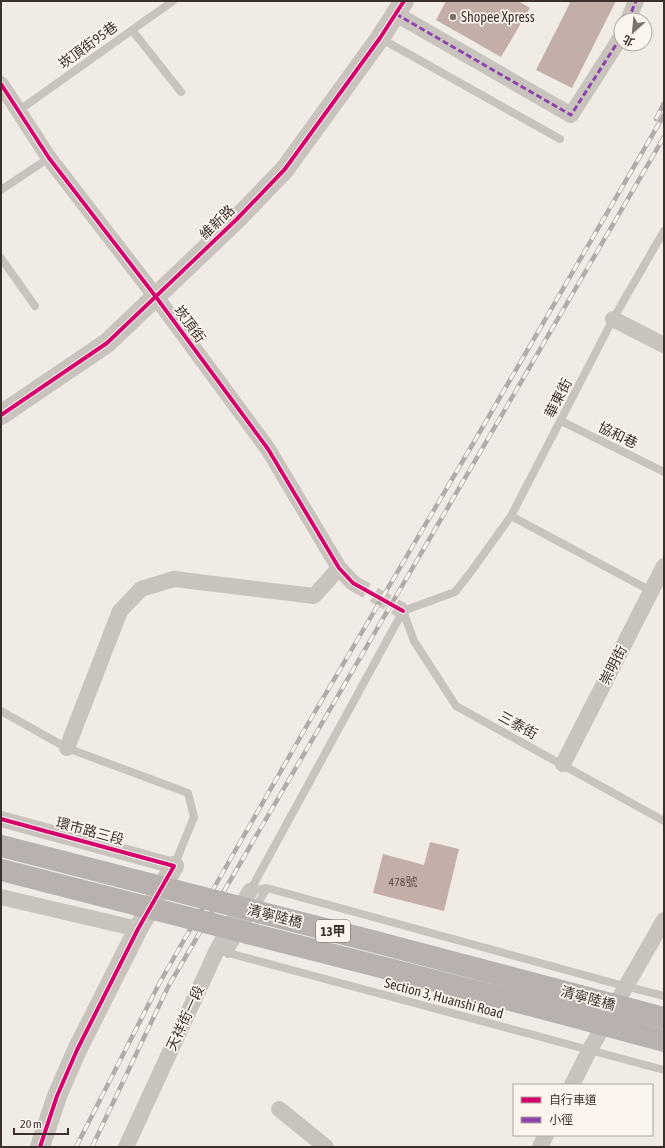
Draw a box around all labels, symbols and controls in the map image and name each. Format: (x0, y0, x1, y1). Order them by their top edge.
place label: Shopee Xpress (461, 9, 535, 25)
marker: Shopee Xpress (448, 12, 458, 22)
north arrow (613, 12, 653, 52)
street label: 崁頂街95巷 (55, 18, 121, 72)
text: 北 (621, 33, 636, 49)
street label: 維新路 (196, 202, 238, 242)
street label: 崁頂街 (171, 302, 209, 346)
street label: 華東街 (541, 376, 575, 420)
street label: 協和巷 (596, 419, 640, 451)
street label: 崇明街 (596, 643, 630, 687)
street label: 三泰街 (496, 708, 540, 742)
street label: 環市路三段 (54, 814, 126, 848)
house number: 478號 (389, 875, 417, 889)
street label: 清寧陸橋 (246, 901, 304, 931)
road number: 13甲 (316, 920, 350, 942)
street label: Section 3, Huanshi Road (383, 974, 505, 1022)
street label: 天祥街一段 (163, 983, 207, 1053)
street label: 清寧陸橋 (559, 983, 617, 1013)
legend (513, 1084, 653, 1136)
text: 自行車道 (549, 1093, 597, 1107)
scale bar (14, 1110, 68, 1136)
text: 小徑 (549, 1113, 573, 1127)
text: 20 m (20, 1117, 42, 1131)

